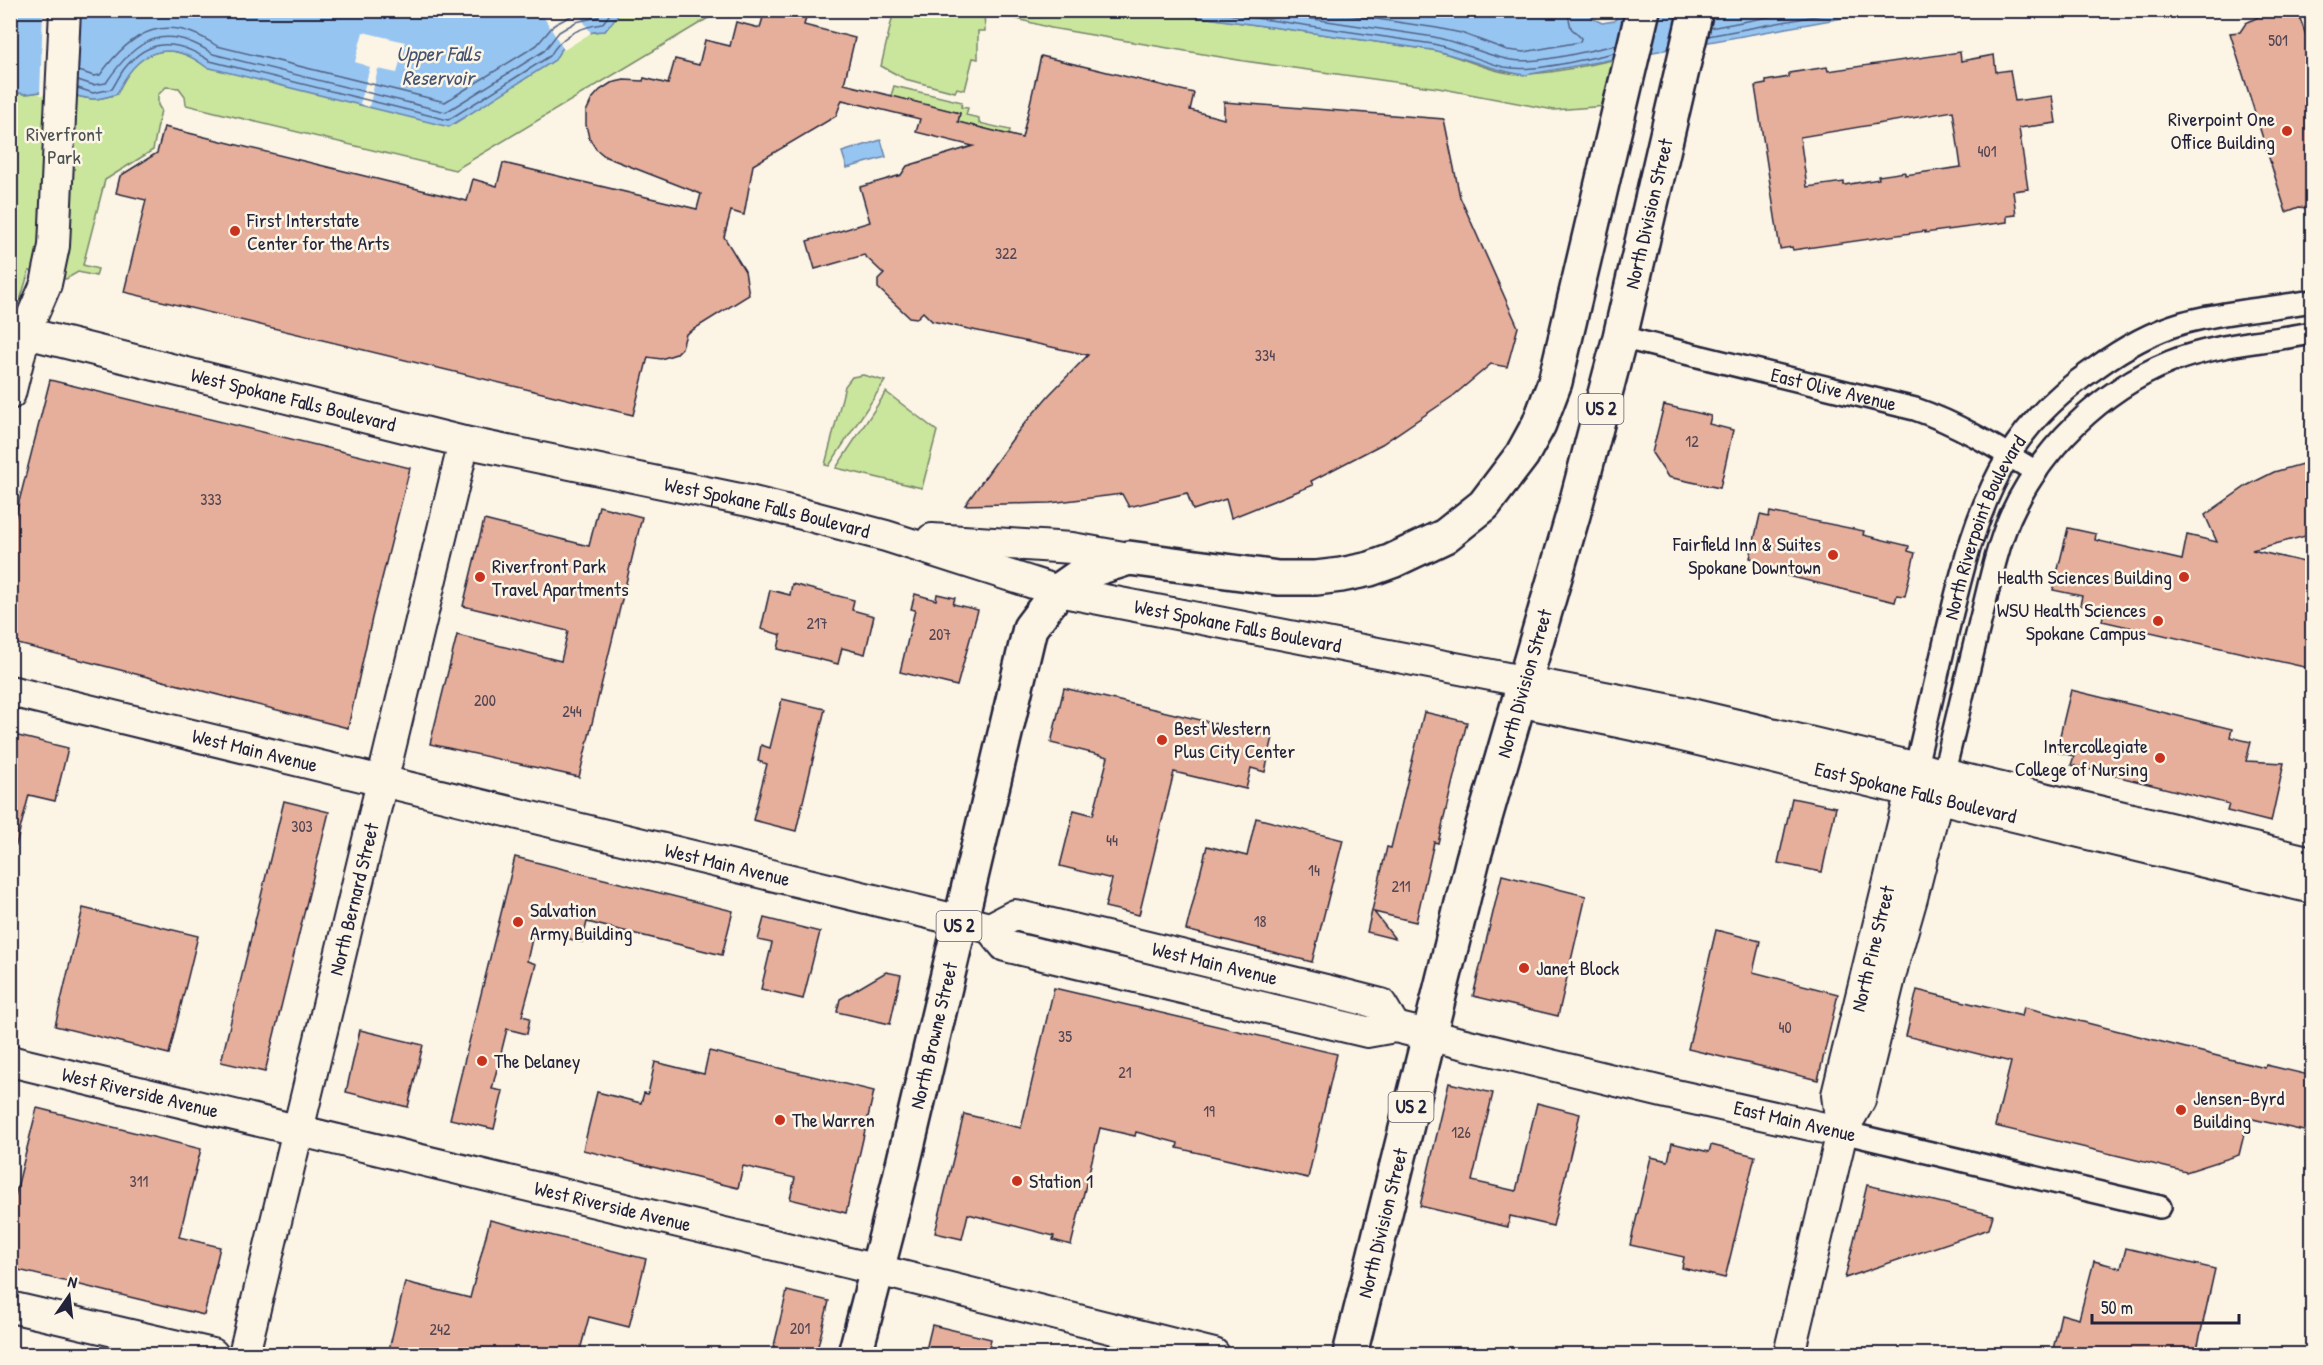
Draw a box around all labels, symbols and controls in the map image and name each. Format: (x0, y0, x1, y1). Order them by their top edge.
house number: 501 (2268, 29, 2288, 51)
water label: Upper Falls Reservoir (396, 39, 482, 92)
place label: Riverpoint One Office Building (2168, 105, 2275, 155)
park label: Riverfront Park (26, 120, 103, 170)
marker: Riverpoint One Office Building (2280, 124, 2294, 138)
street label: North Division Street (1618, 135, 1679, 291)
house number: 401 (1978, 140, 1997, 162)
place label: First Interstate Center for the Arts (246, 206, 390, 256)
marker: First Interstate Center for the Arts (228, 224, 242, 238)
house number: 322 (995, 242, 1018, 264)
house number: 334 (1255, 344, 1275, 366)
street label: East Olive Avenue (1768, 360, 1899, 417)
street label: West Spokane Falls Boulevard (188, 361, 399, 438)
road number: US 2 (1578, 394, 1624, 424)
street label: North Riverpoint Boulevard (1937, 429, 2032, 622)
house number: 12 (1685, 430, 1699, 452)
street label: West Spokane Falls Boulevard (662, 470, 873, 544)
house number: 333 (200, 488, 222, 510)
place label: Fairfield Inn & Suites Spokane Downtown (1672, 530, 1821, 580)
marker: Fairfield Inn & Suites Spokane Downtown (1826, 548, 1840, 562)
place label: Riverfront Park Travel Apartments (492, 552, 629, 602)
place label: Health Sciences Building (1997, 563, 2172, 590)
marker: Riverfront Park Travel Apartments (473, 570, 487, 584)
marker: Health Sciences Building (2177, 570, 2191, 584)
street label: West Spokane Falls Boulevard (1132, 592, 1344, 659)
place label: WSU Health Sciences Spokane Campus (1997, 596, 2146, 646)
street label: North Division Street (1489, 605, 1558, 761)
house number: 217 (806, 612, 828, 634)
marker: WSU Health Sciences Spokane Campus (2151, 614, 2165, 628)
house number: 207 (929, 623, 951, 645)
house number: 200 (474, 689, 496, 711)
house number: 244 (562, 700, 582, 722)
place label: Best Western Plus City Center (1174, 714, 1295, 764)
street label: West Main Avenue (190, 722, 321, 778)
place label: Intercollegiate College of Nursing (2015, 732, 2148, 782)
marker: Best Western Plus City Center (1155, 733, 1169, 747)
marker: Intercollegiate College of Nursing (2153, 751, 2167, 765)
street label: East Spokane Falls Boulevard (1812, 755, 2019, 829)
house number: 303 (291, 815, 313, 837)
street label: North Bernard Street (322, 819, 385, 978)
house number: 44 (1106, 829, 1118, 851)
street label: West Main Avenue (662, 836, 793, 892)
house number: 14 (1308, 859, 1320, 881)
house number: 211 (1391, 875, 1411, 897)
street label: North Pine Street (1844, 882, 1901, 1014)
place label: Salvation Army Building (530, 896, 632, 946)
house number: 18 (1254, 910, 1266, 932)
road number: US 2 (936, 911, 982, 941)
marker: Salvation Army Building (511, 915, 525, 929)
street label: West Main Avenue (1150, 935, 1280, 991)
place label: Janet Block (1536, 954, 1619, 981)
street label: North Browne Street (903, 958, 964, 1111)
marker: Janet Block (1517, 961, 1531, 975)
house number: 40 (1778, 1016, 1792, 1038)
house number: 35 (1058, 1025, 1072, 1047)
place label: The Delaney (494, 1047, 580, 1074)
marker: The Delaney (475, 1054, 489, 1068)
street label: West Riverside Avenue (59, 1060, 221, 1124)
house number: 21 (1118, 1061, 1132, 1083)
place label: Jensen-Byrd Building (2193, 1084, 2284, 1134)
road number: US 2 (1388, 1092, 1434, 1122)
street label: East Main Avenue (1731, 1093, 1859, 1148)
house number: 19 (1203, 1100, 1215, 1122)
marker: Jensen-Byrd Building (2174, 1103, 2188, 1117)
place label: The Warren (792, 1106, 875, 1133)
marker: The Warren (773, 1113, 787, 1127)
house number: 126 (1451, 1121, 1471, 1143)
street label: North Division Street (1350, 1144, 1414, 1301)
place label: Station 1 (1029, 1167, 1093, 1194)
house number: 311 (130, 1170, 149, 1192)
street label: West Riverside Avenue (532, 1174, 694, 1238)
marker: Station 1 (1010, 1174, 1024, 1188)
north arrow (39, 1266, 99, 1326)
text: N (66, 1270, 80, 1293)
scale bar (2092, 1287, 2239, 1325)
text: 50 m (2101, 1295, 2133, 1320)
house number: 201 (790, 1317, 810, 1339)
house number: 242 (430, 1318, 451, 1340)

